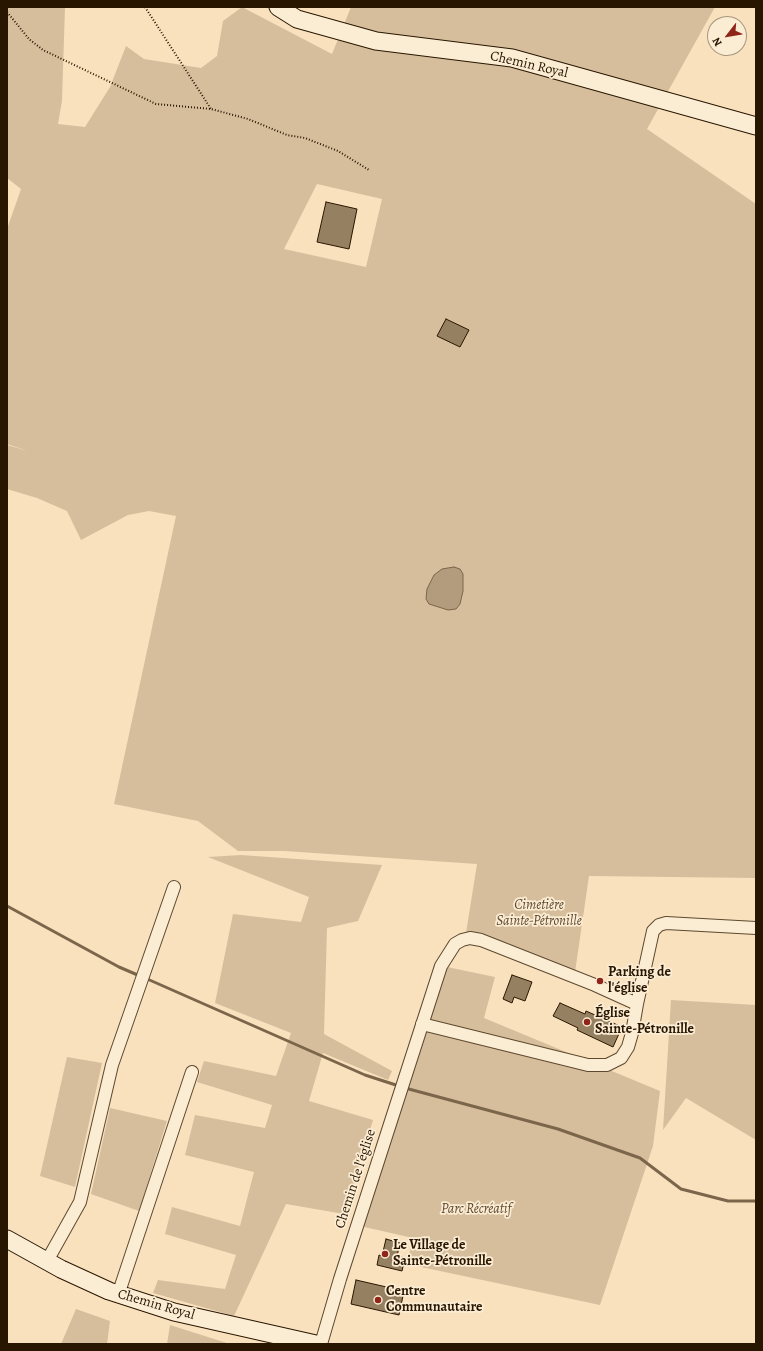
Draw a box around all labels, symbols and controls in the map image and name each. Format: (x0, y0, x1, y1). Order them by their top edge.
north arrow (707, 16, 747, 56)
text: N (709, 35, 726, 49)
street label: Chemin Royal (488, 48, 570, 82)
park label: Cimetière Sainte-Pétronille (496, 898, 582, 930)
place label: Parking de l'église (608, 965, 671, 998)
marker: Parking de l'église (595, 976, 605, 986)
place label: Église Sainte-Pétronille (595, 1006, 694, 1038)
marker: Église Sainte-Pétronille (582, 1017, 592, 1027)
street label: Chemin de l'église (332, 1127, 380, 1231)
park label: Parc Récréatif (441, 1202, 511, 1218)
place label: Le Village de Sainte-Pétronille (393, 1238, 492, 1270)
marker: Le Village de Sainte-Pétronille (380, 1249, 390, 1259)
place label: Centre Communautaire (386, 1284, 483, 1316)
street label: Chemin Royal (116, 1286, 196, 1324)
marker: Centre Communautaire (373, 1295, 383, 1305)

